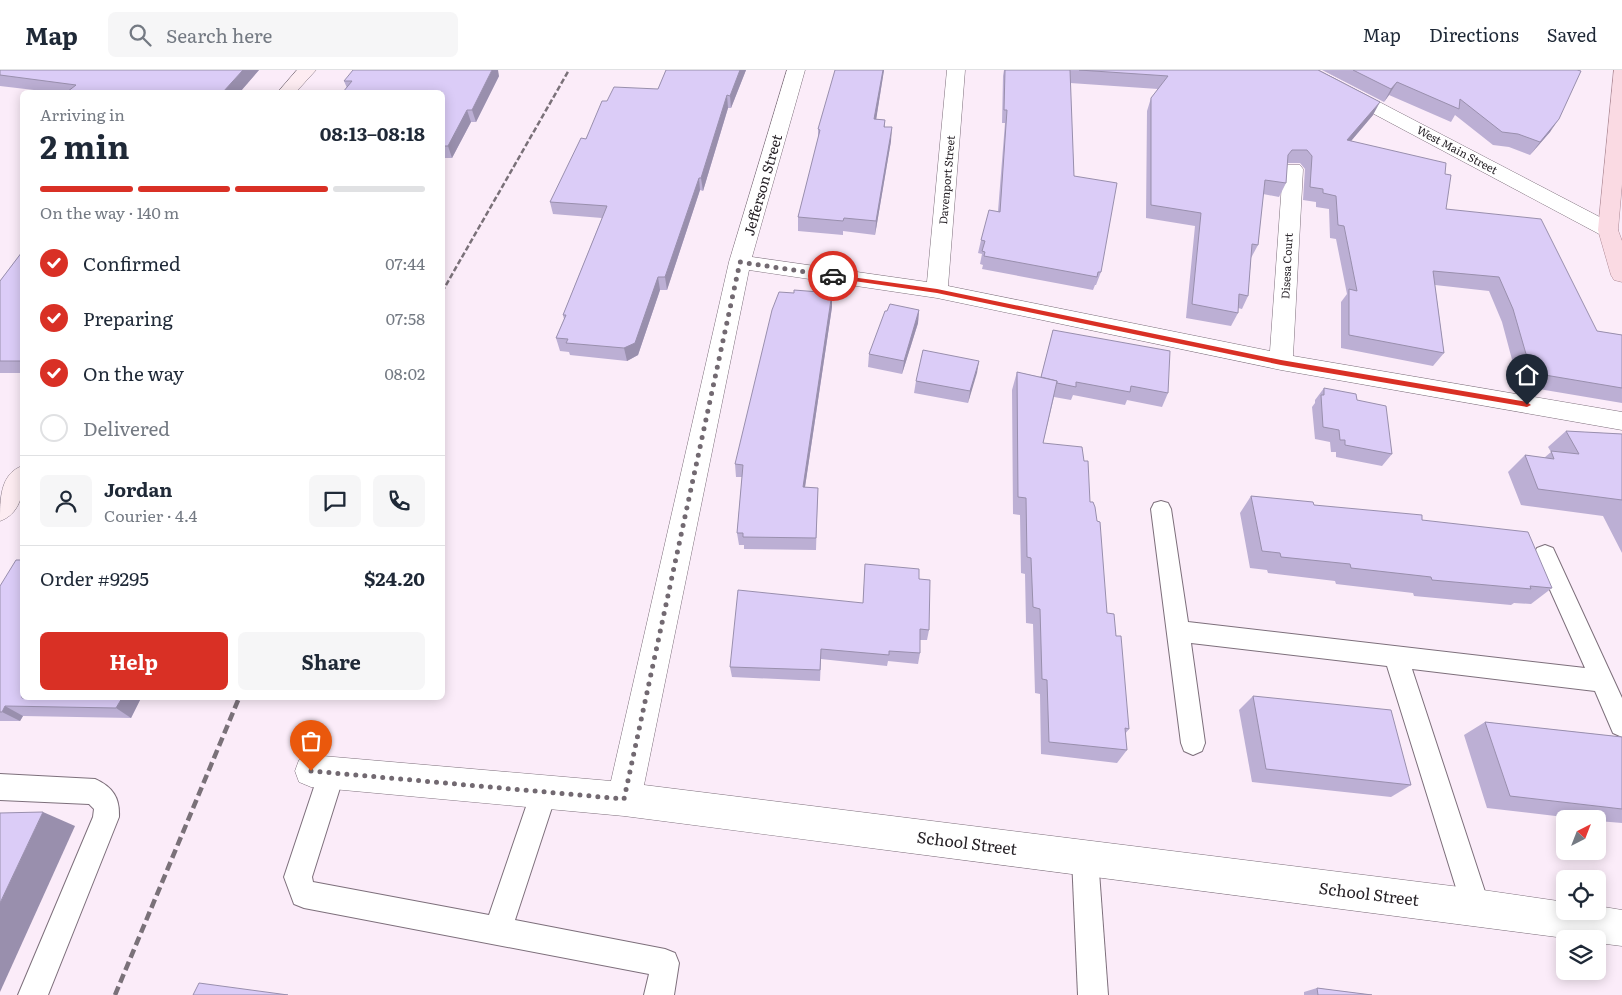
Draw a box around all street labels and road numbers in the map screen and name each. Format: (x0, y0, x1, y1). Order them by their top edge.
street label: West Main Street (1414, 121, 1501, 177)
street label: Jefferson Street (738, 131, 786, 238)
street label: Davenport Street (934, 134, 958, 225)
street label: Disesa Court (1276, 232, 1296, 300)
street label: School Street (916, 824, 1019, 860)
street label: School Street (1318, 875, 1421, 911)

